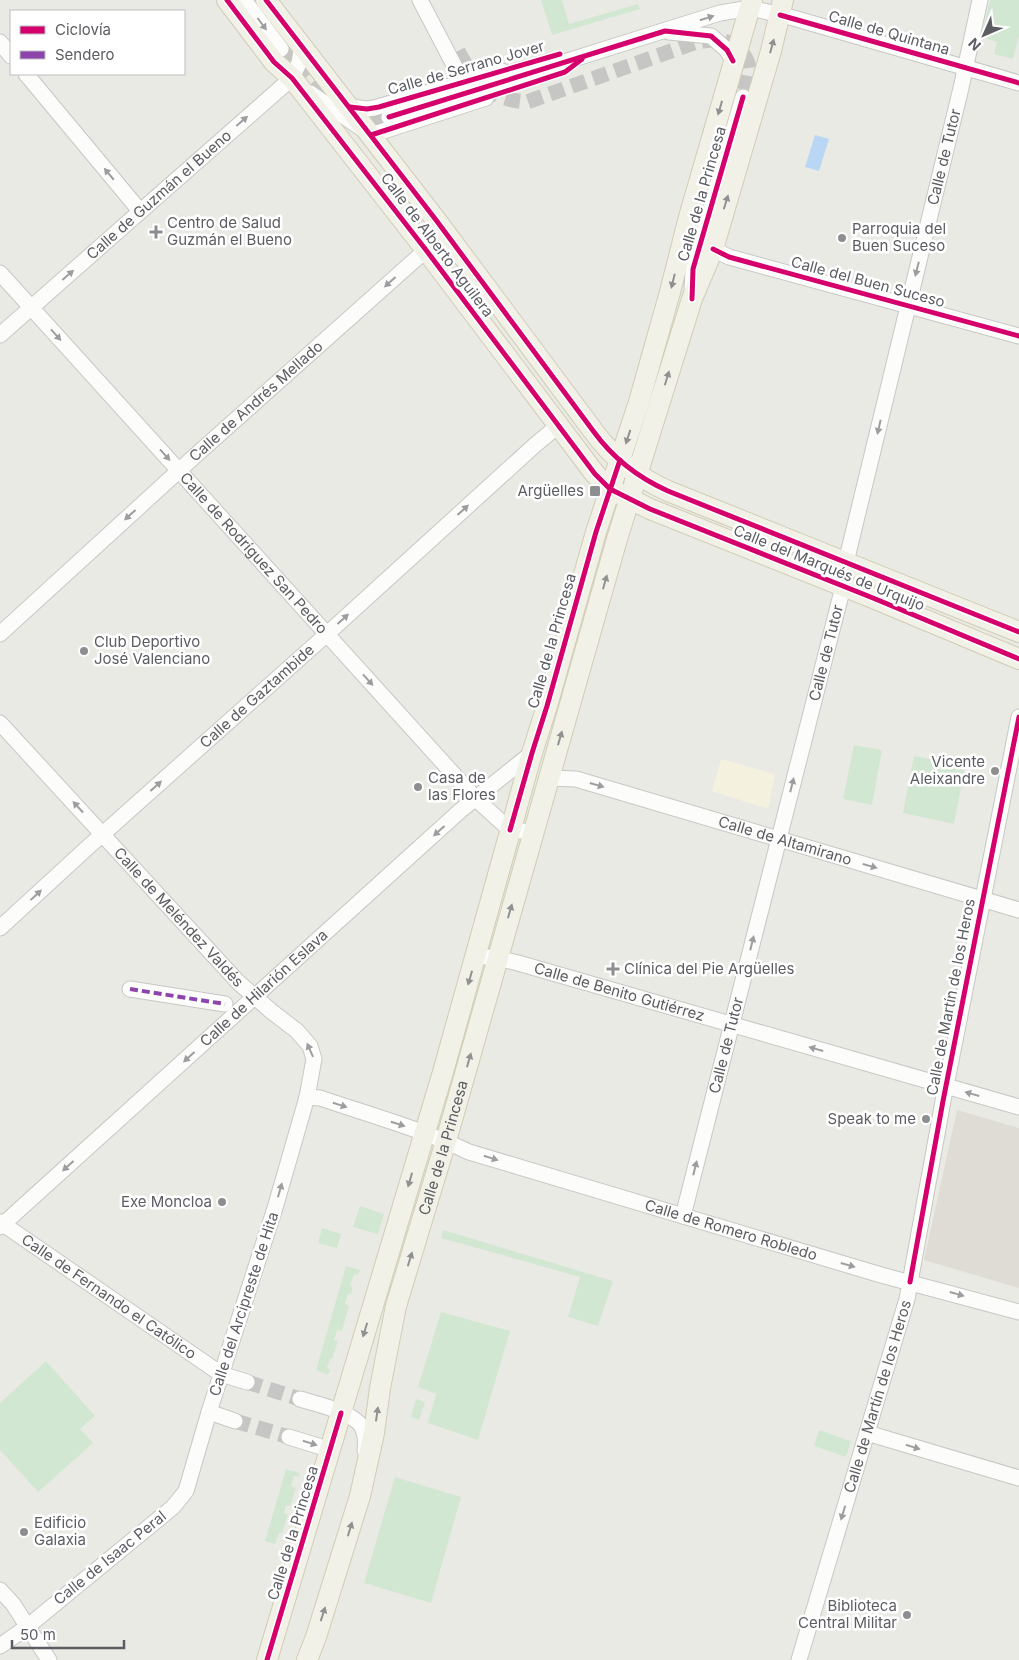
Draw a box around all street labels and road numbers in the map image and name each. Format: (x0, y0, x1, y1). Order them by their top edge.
street label: Calle de Quintana (826, 6, 952, 59)
street label: Calle de Serrano Jover (385, 36, 547, 99)
street label: Calle de Tutor (923, 106, 965, 207)
street label: Calle de la Princesa (673, 124, 730, 264)
street label: Calle de Guzmán el Bueno (82, 126, 235, 263)
street label: Calle de Alberto Aguilera (377, 169, 498, 321)
street label: Calle del Buen Suceso (789, 252, 947, 311)
street label: Calle de Andrés Mellado (185, 336, 327, 466)
street label: Calle de Rodríguez San Pedro (176, 468, 332, 638)
street label: Calle del Marqués de Urquijo (731, 520, 928, 615)
street label: Calle de la Princesa (523, 571, 580, 711)
street label: Calle de Tutor (804, 602, 847, 703)
street label: Calle de Gaztambide (195, 640, 318, 752)
street label: Calle de Altamirano (716, 812, 854, 869)
street label: Calle de Meléndez Valdés (110, 843, 248, 991)
street label: Calle de Martín de los Heros (922, 897, 979, 1097)
street label: Calle de Hilarión Eslava (196, 925, 332, 1051)
street label: Calle de Benito Gutiérrez (532, 958, 707, 1025)
street label: Calle de Tutor (705, 995, 747, 1095)
street label: Calle de la Princesa (414, 1078, 472, 1217)
street label: Calle de Romero Robledo (643, 1195, 820, 1264)
street label: Calle del Arcipreste de Hita (205, 1209, 282, 1398)
street label: Calle de Fernando el Católico (18, 1230, 200, 1363)
street label: Calle de Martín de los Heros (840, 1298, 915, 1495)
street label: Calle de la Princesa (263, 1463, 322, 1602)
street label: Calle de Isaac Peral (50, 1506, 170, 1609)

